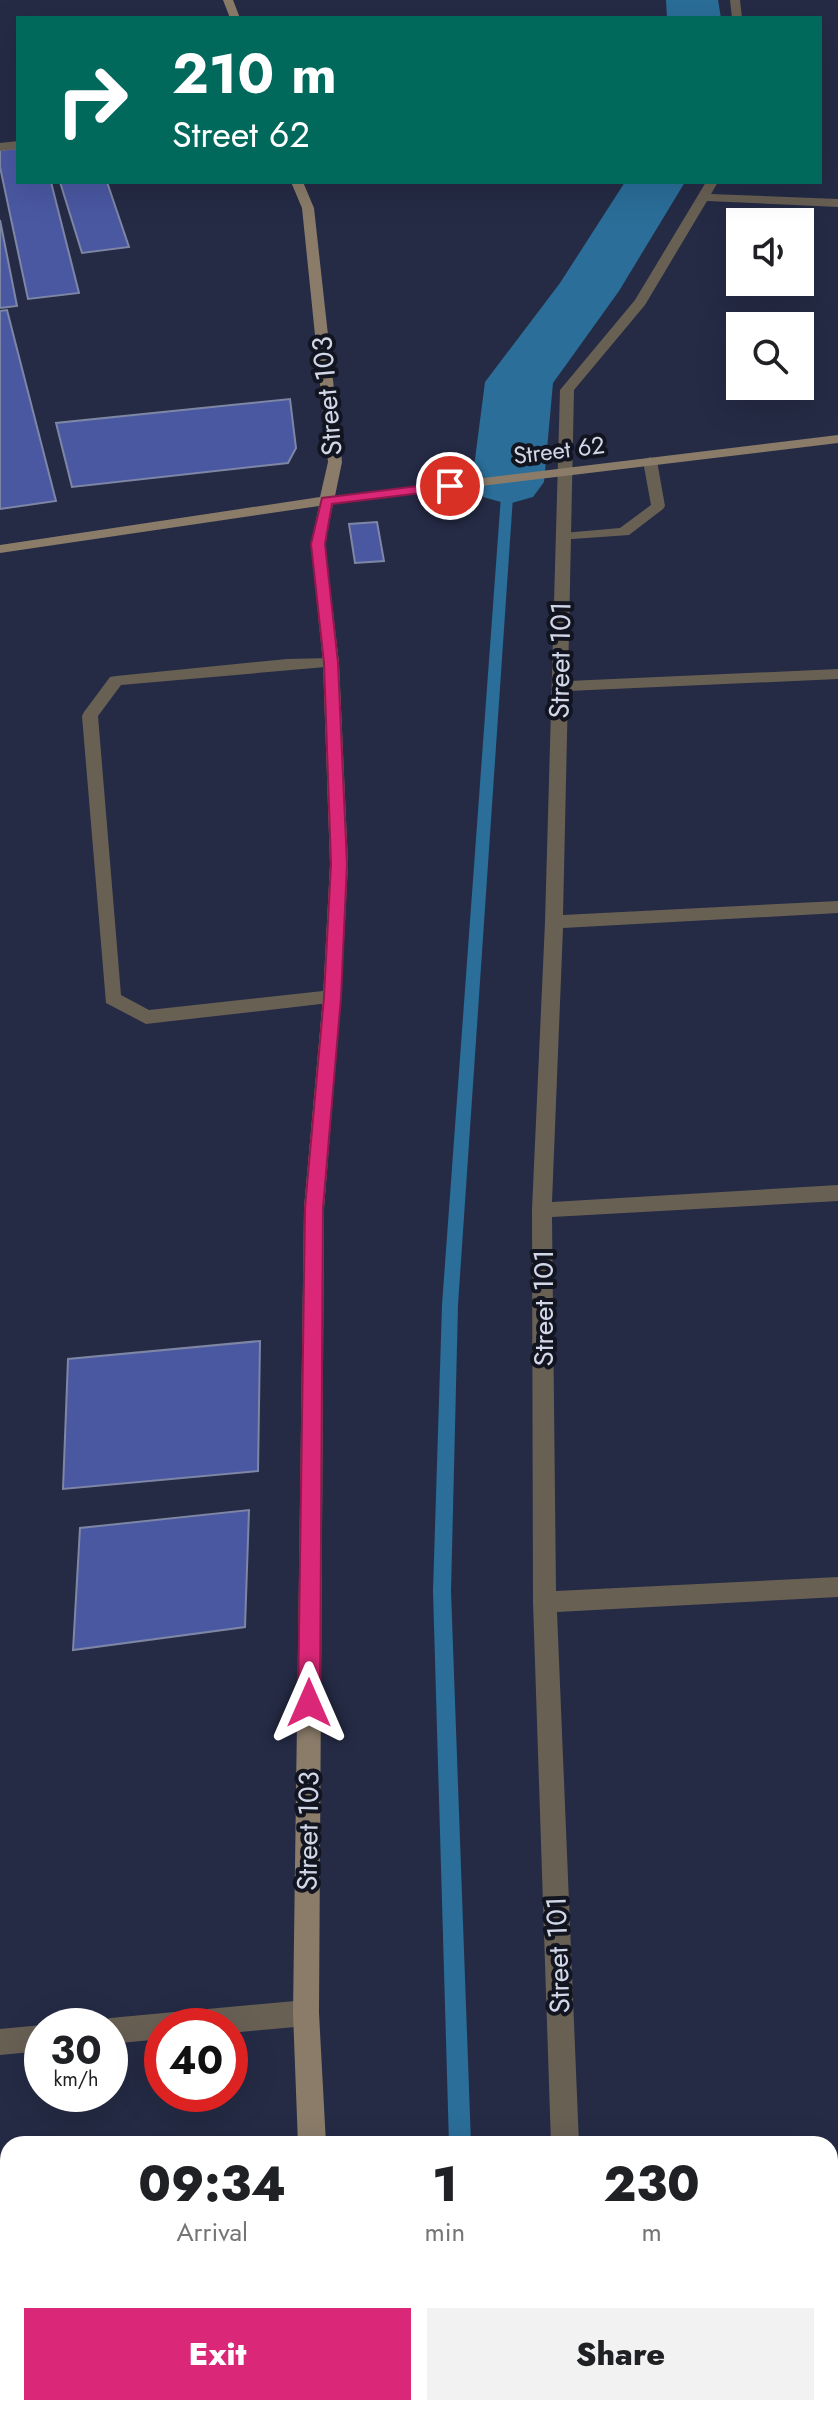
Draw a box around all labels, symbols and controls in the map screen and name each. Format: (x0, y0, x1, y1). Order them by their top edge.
text: 210 m (172, 33, 337, 114)
icon: right (40, 48, 144, 152)
text: Street 62 (172, 108, 310, 160)
map controls (726, 208, 814, 400)
button: sound (726, 208, 814, 296)
button: search (726, 312, 814, 400)
street label: Street 103 (301, 334, 353, 458)
street label: Street 62 (511, 427, 607, 473)
pin (416, 452, 484, 520)
icon: arrive (428, 464, 472, 508)
street label: Street 101 (538, 601, 582, 719)
street label: Street 101 (523, 1249, 564, 1367)
position arrow (267, 1661, 351, 1745)
street label: Street 103 (286, 1771, 330, 1891)
street label: Street 101 (535, 1896, 581, 2014)
speed limit sign: 40 (144, 2008, 248, 2112)
text: 30 (50, 2021, 102, 2079)
text: km/h (53, 2065, 99, 2094)
text: 09:34 (138, 2150, 286, 2219)
text: 1 (432, 2150, 457, 2219)
text: 230 (603, 2150, 700, 2219)
text: Arrival (176, 2213, 248, 2251)
text: min (424, 2213, 465, 2251)
text: m (641, 2213, 662, 2251)
button: Exit (24, 2308, 411, 2400)
button: Share (427, 2308, 814, 2400)

